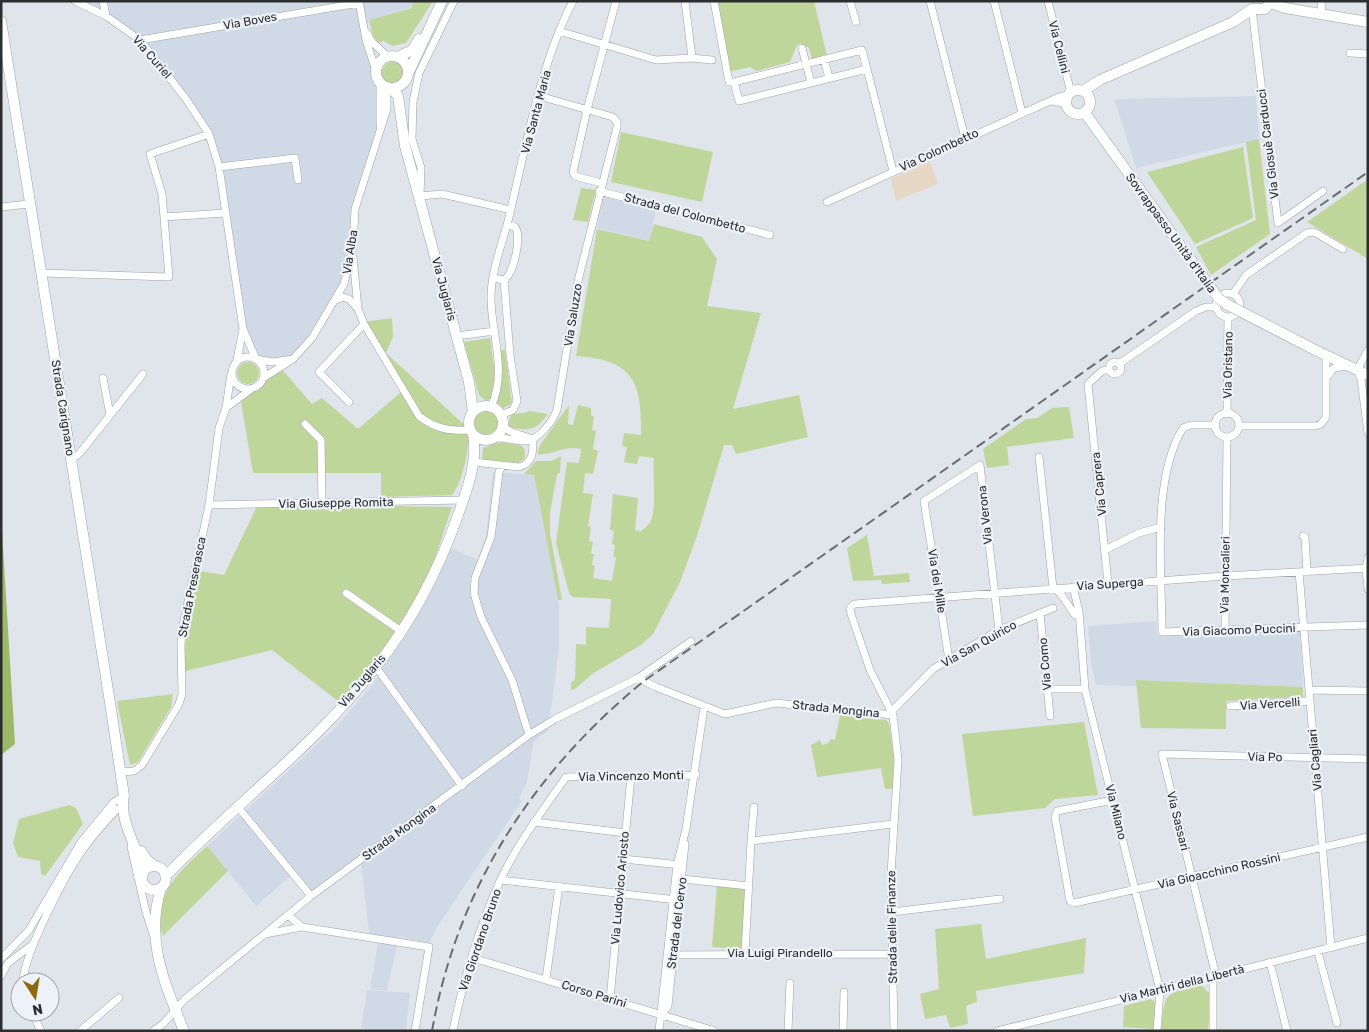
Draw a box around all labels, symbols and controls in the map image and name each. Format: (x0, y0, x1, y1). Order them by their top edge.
street label: Via Boves (222, 9, 278, 33)
street label: Via Cellini (1046, 19, 1072, 75)
street label: Via Curiel (129, 33, 175, 82)
street label: Via Santa Maria (518, 69, 554, 155)
street label: Via Giosuè Carducci (1254, 88, 1282, 200)
street label: Via Colombetto (897, 125, 981, 174)
street label: Sovrappasso Unità d'Italia (1123, 170, 1219, 296)
street label: Strada del Colombetto (623, 190, 747, 236)
street label: Via Alba (340, 229, 360, 275)
street label: Via Juglaris (429, 256, 459, 322)
street label: Via Saluzzo (561, 282, 585, 347)
street label: Via Oristano (1220, 331, 1236, 399)
street label: Strada Carignano (48, 359, 78, 457)
street label: Via Caprera (1089, 451, 1109, 517)
street label: Via Verona (975, 485, 995, 545)
street label: Via Giuseppe Romita (278, 495, 394, 511)
street label: Strada Preserasca (175, 536, 209, 638)
street label: Via Moncalieri (1217, 536, 1233, 614)
street label: Via dei Mille (925, 548, 949, 614)
street label: Via Superga (1076, 575, 1144, 593)
street label: Via San Quirico (939, 618, 1019, 670)
street label: Via Giacomo Puccini (1182, 621, 1296, 639)
street label: Via Como (1036, 637, 1054, 691)
street label: Via Juglaris (336, 651, 388, 711)
street label: Via Vercelli (1239, 695, 1301, 713)
street label: Strada Mongina (792, 697, 880, 721)
street label: Via Cagliari (1305, 728, 1325, 791)
street label: Via Po (1247, 750, 1283, 764)
street label: Via Vincenzo Monti (578, 768, 684, 784)
street label: Via Milano (1102, 783, 1130, 841)
street label: Via Sassari (1164, 790, 1192, 852)
street label: Strada Mongina (359, 801, 439, 863)
street label: Via Ludovico Ariosto (608, 831, 632, 945)
street label: Via Gioacchino Rossini (1156, 850, 1282, 892)
street label: Strada delle Finanze (884, 870, 900, 984)
street label: Strada del Cervo (664, 876, 690, 970)
street label: Via Giordano Bruno (456, 887, 504, 993)
street label: Via Luigi Pirandello (727, 946, 833, 960)
street label: Via Martiri della Libertà (1118, 962, 1246, 1006)
north arrow (10, 972, 60, 1022)
street label: Corso Parini (560, 977, 628, 1011)
text: N (31, 1000, 44, 1019)

